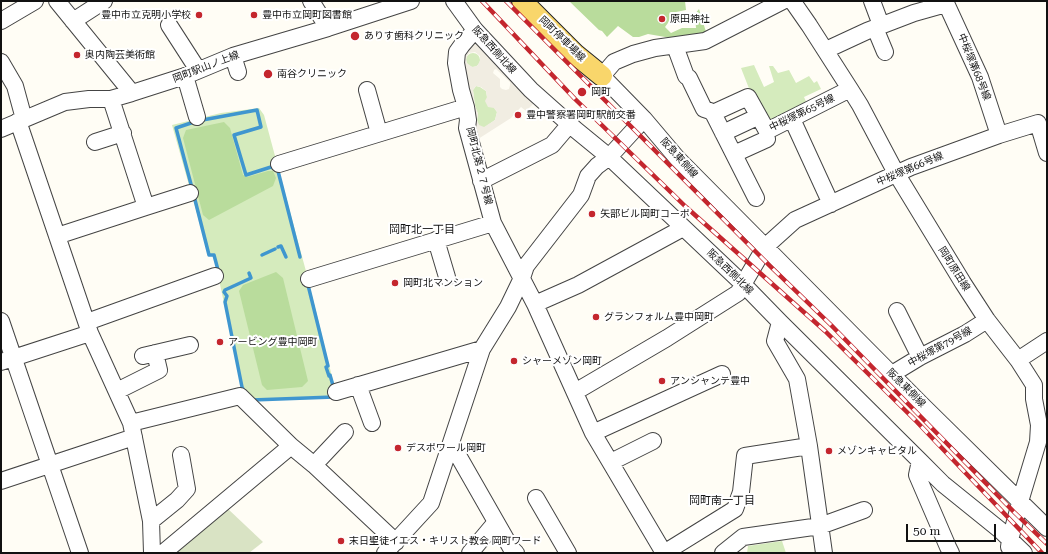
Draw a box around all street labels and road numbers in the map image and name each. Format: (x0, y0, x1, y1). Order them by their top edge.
street label: 岡町停車場線 (536, 14, 588, 64)
street label: 阪急西側北線 (469, 24, 519, 76)
street label: 中桜塚第68号線 (955, 32, 993, 102)
street label: 岡町駅山ノ上線 (171, 49, 241, 85)
street label: 中桜塚第65号線 (767, 92, 837, 134)
street label: 岡町北第２７号線 (464, 126, 494, 206)
street label: 阪急東側線 (658, 135, 700, 181)
street label: 中桜塚第66号線 (875, 150, 945, 188)
street label: 岡町原田線 (936, 245, 972, 293)
street label: 阪急西側北線 (704, 247, 756, 297)
street label: 中桜塚第79号線 (906, 324, 974, 370)
street label: 阪急東側線 (884, 366, 928, 410)

